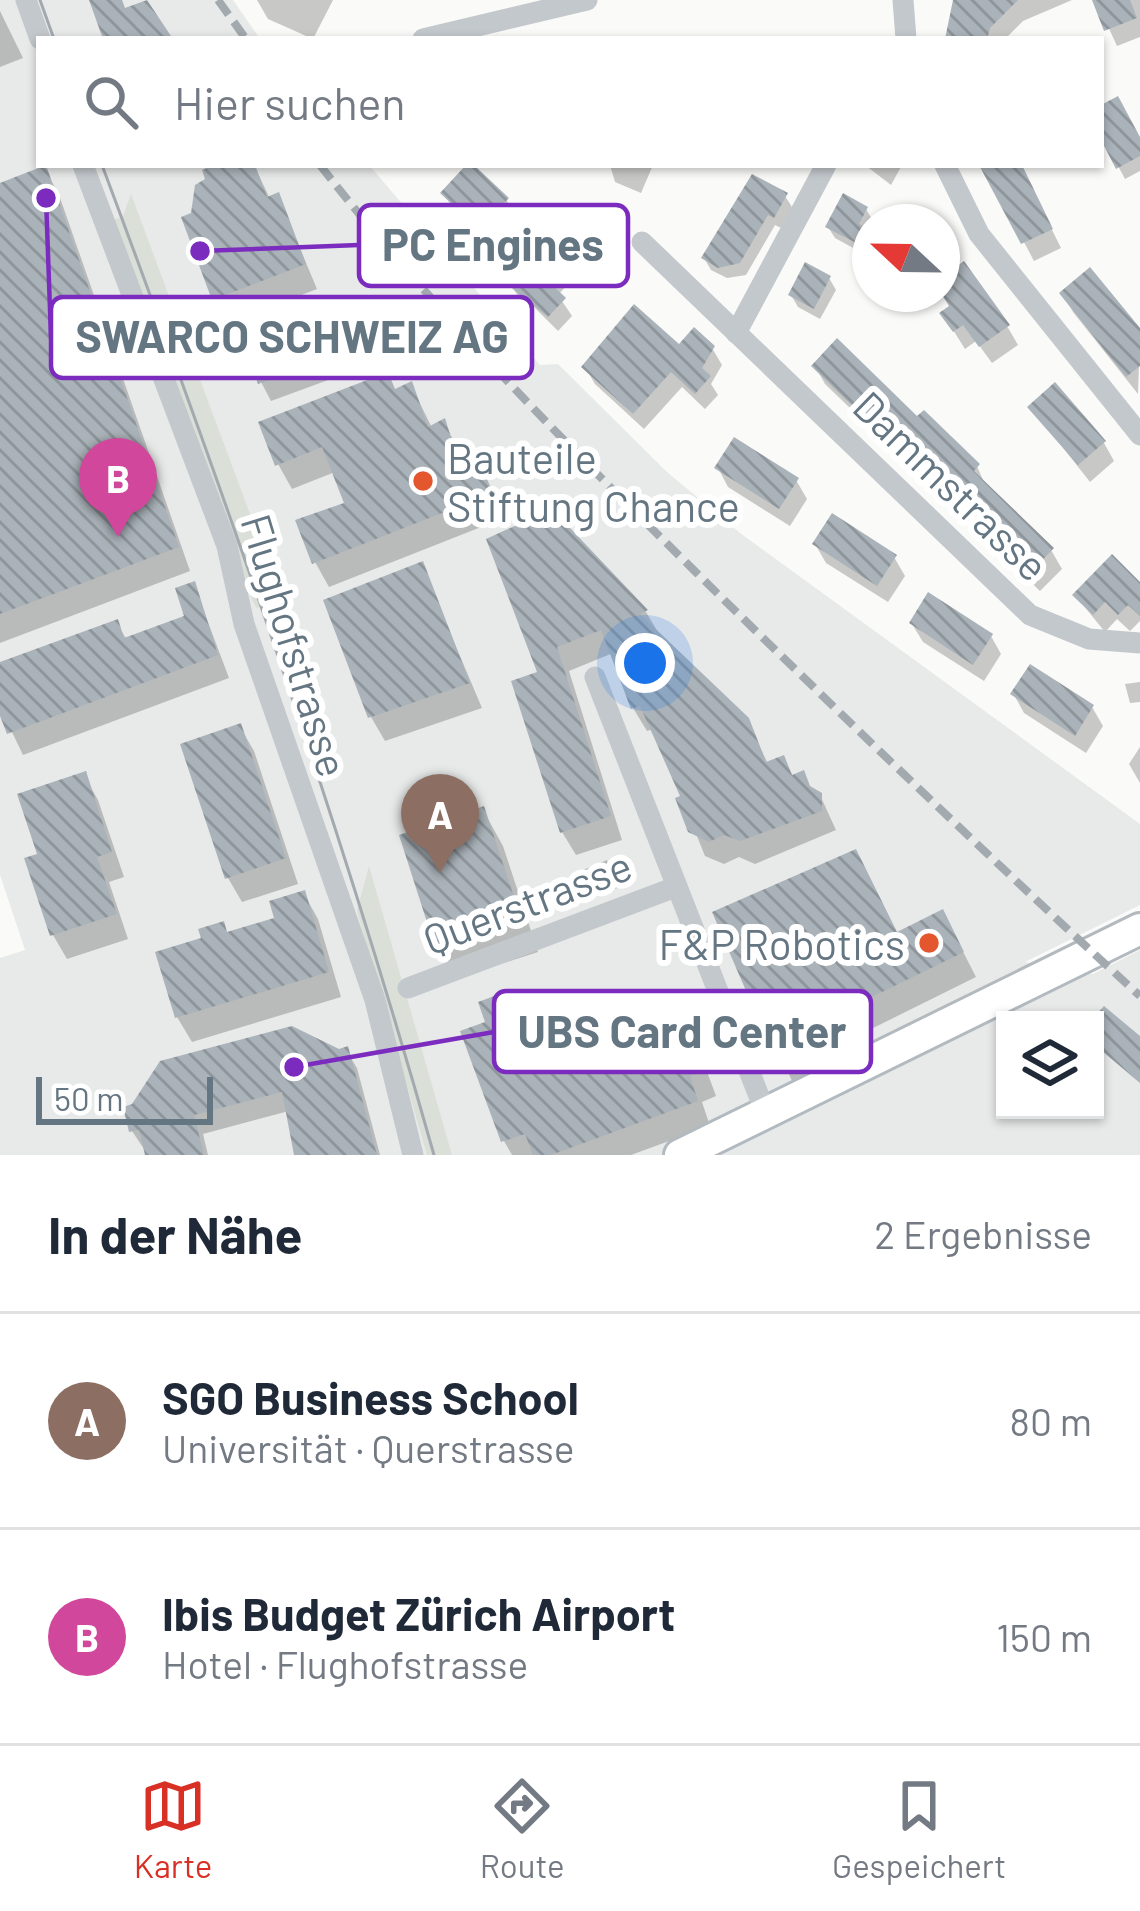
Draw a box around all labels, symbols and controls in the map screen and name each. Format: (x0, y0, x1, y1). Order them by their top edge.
search box (36, 36, 1104, 168)
icon: search (78, 69, 144, 135)
text: Hier suchen (174, 75, 406, 129)
north arrow (852, 204, 960, 312)
callout: PC Engines (359, 205, 628, 286)
text: PC Engines (382, 216, 604, 271)
callout: SWARCO SCHWEIZ AG (51, 297, 532, 378)
text: SWARCO SCHWEIZ AG (75, 308, 509, 362)
street label: Dammstrasse (844, 380, 1060, 590)
place label: Bauteile Stiftung Chance (447, 432, 740, 531)
pin: B (79, 438, 157, 537)
marker: Bauteile Stiftung Chance (410, 468, 436, 494)
street label: Flughofstrasse (231, 508, 360, 783)
your location (615, 633, 675, 693)
pin: A (401, 774, 479, 873)
street label: Querstrasse (416, 839, 638, 963)
place label: F&P Robotics (658, 918, 905, 968)
marker: F&P Robotics (916, 930, 942, 956)
callout: UBS Card Center (494, 991, 871, 1072)
text: UBS Card Center (517, 1003, 847, 1057)
map controls (996, 1011, 1104, 1119)
button: layers (996, 1011, 1104, 1119)
scale bar (36, 1071, 213, 1124)
text: 50 m (54, 1078, 124, 1118)
text: In der Nähe (48, 1203, 302, 1264)
text: 2 Ergebnisse (874, 1210, 1092, 1257)
text: SGO Business School (162, 1370, 579, 1424)
text: A (74, 1397, 100, 1444)
text: 80 m (1010, 1397, 1092, 1444)
text: Universität · Querstrasse (162, 1424, 575, 1471)
text: Ibis Budget Zürich Airport (162, 1586, 675, 1640)
text: B (75, 1613, 99, 1660)
text: 150 m (996, 1613, 1092, 1660)
text: Hotel · Flughofstrasse (162, 1640, 528, 1687)
tab: Karte (134, 1773, 212, 1885)
tab: Route (480, 1773, 565, 1885)
tab: Gespeichert (832, 1773, 1006, 1885)

